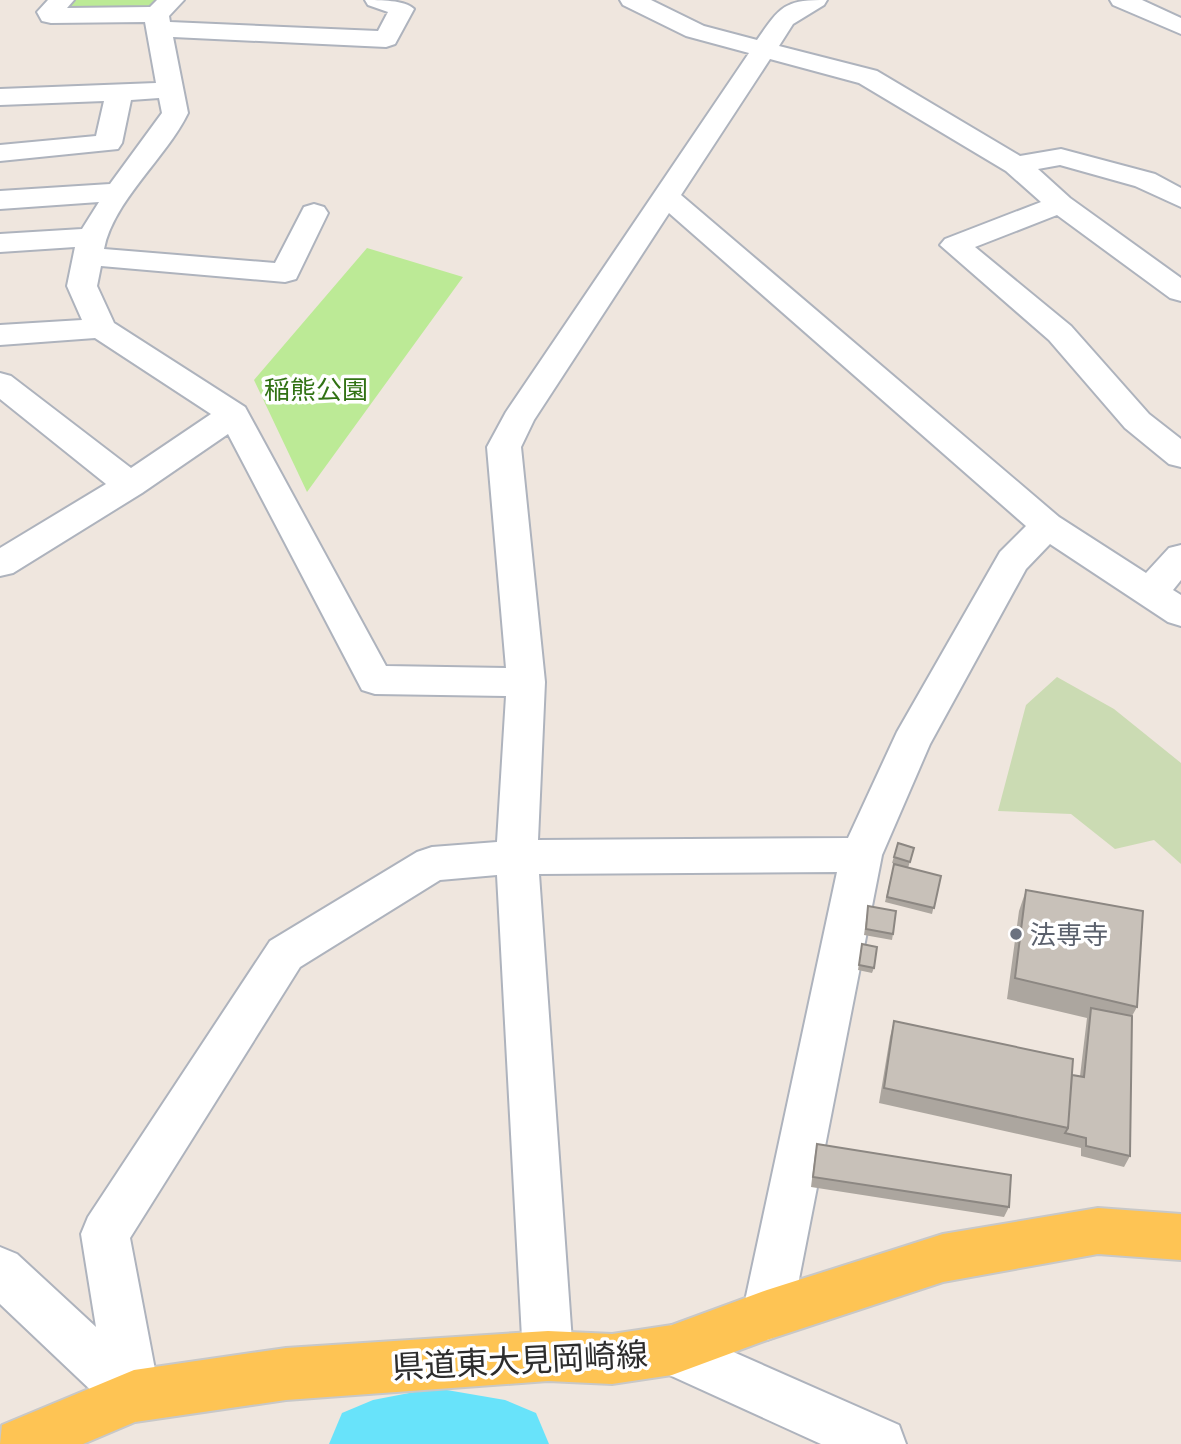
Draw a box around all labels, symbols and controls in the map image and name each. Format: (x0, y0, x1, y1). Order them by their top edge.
park label: 稲熊公園 (264, 370, 368, 409)
place label: 法専寺 (1030, 915, 1108, 954)
marker: 法専寺 (1008, 926, 1024, 942)
street label: 県道東大見岡崎線 (391, 1329, 649, 1391)

